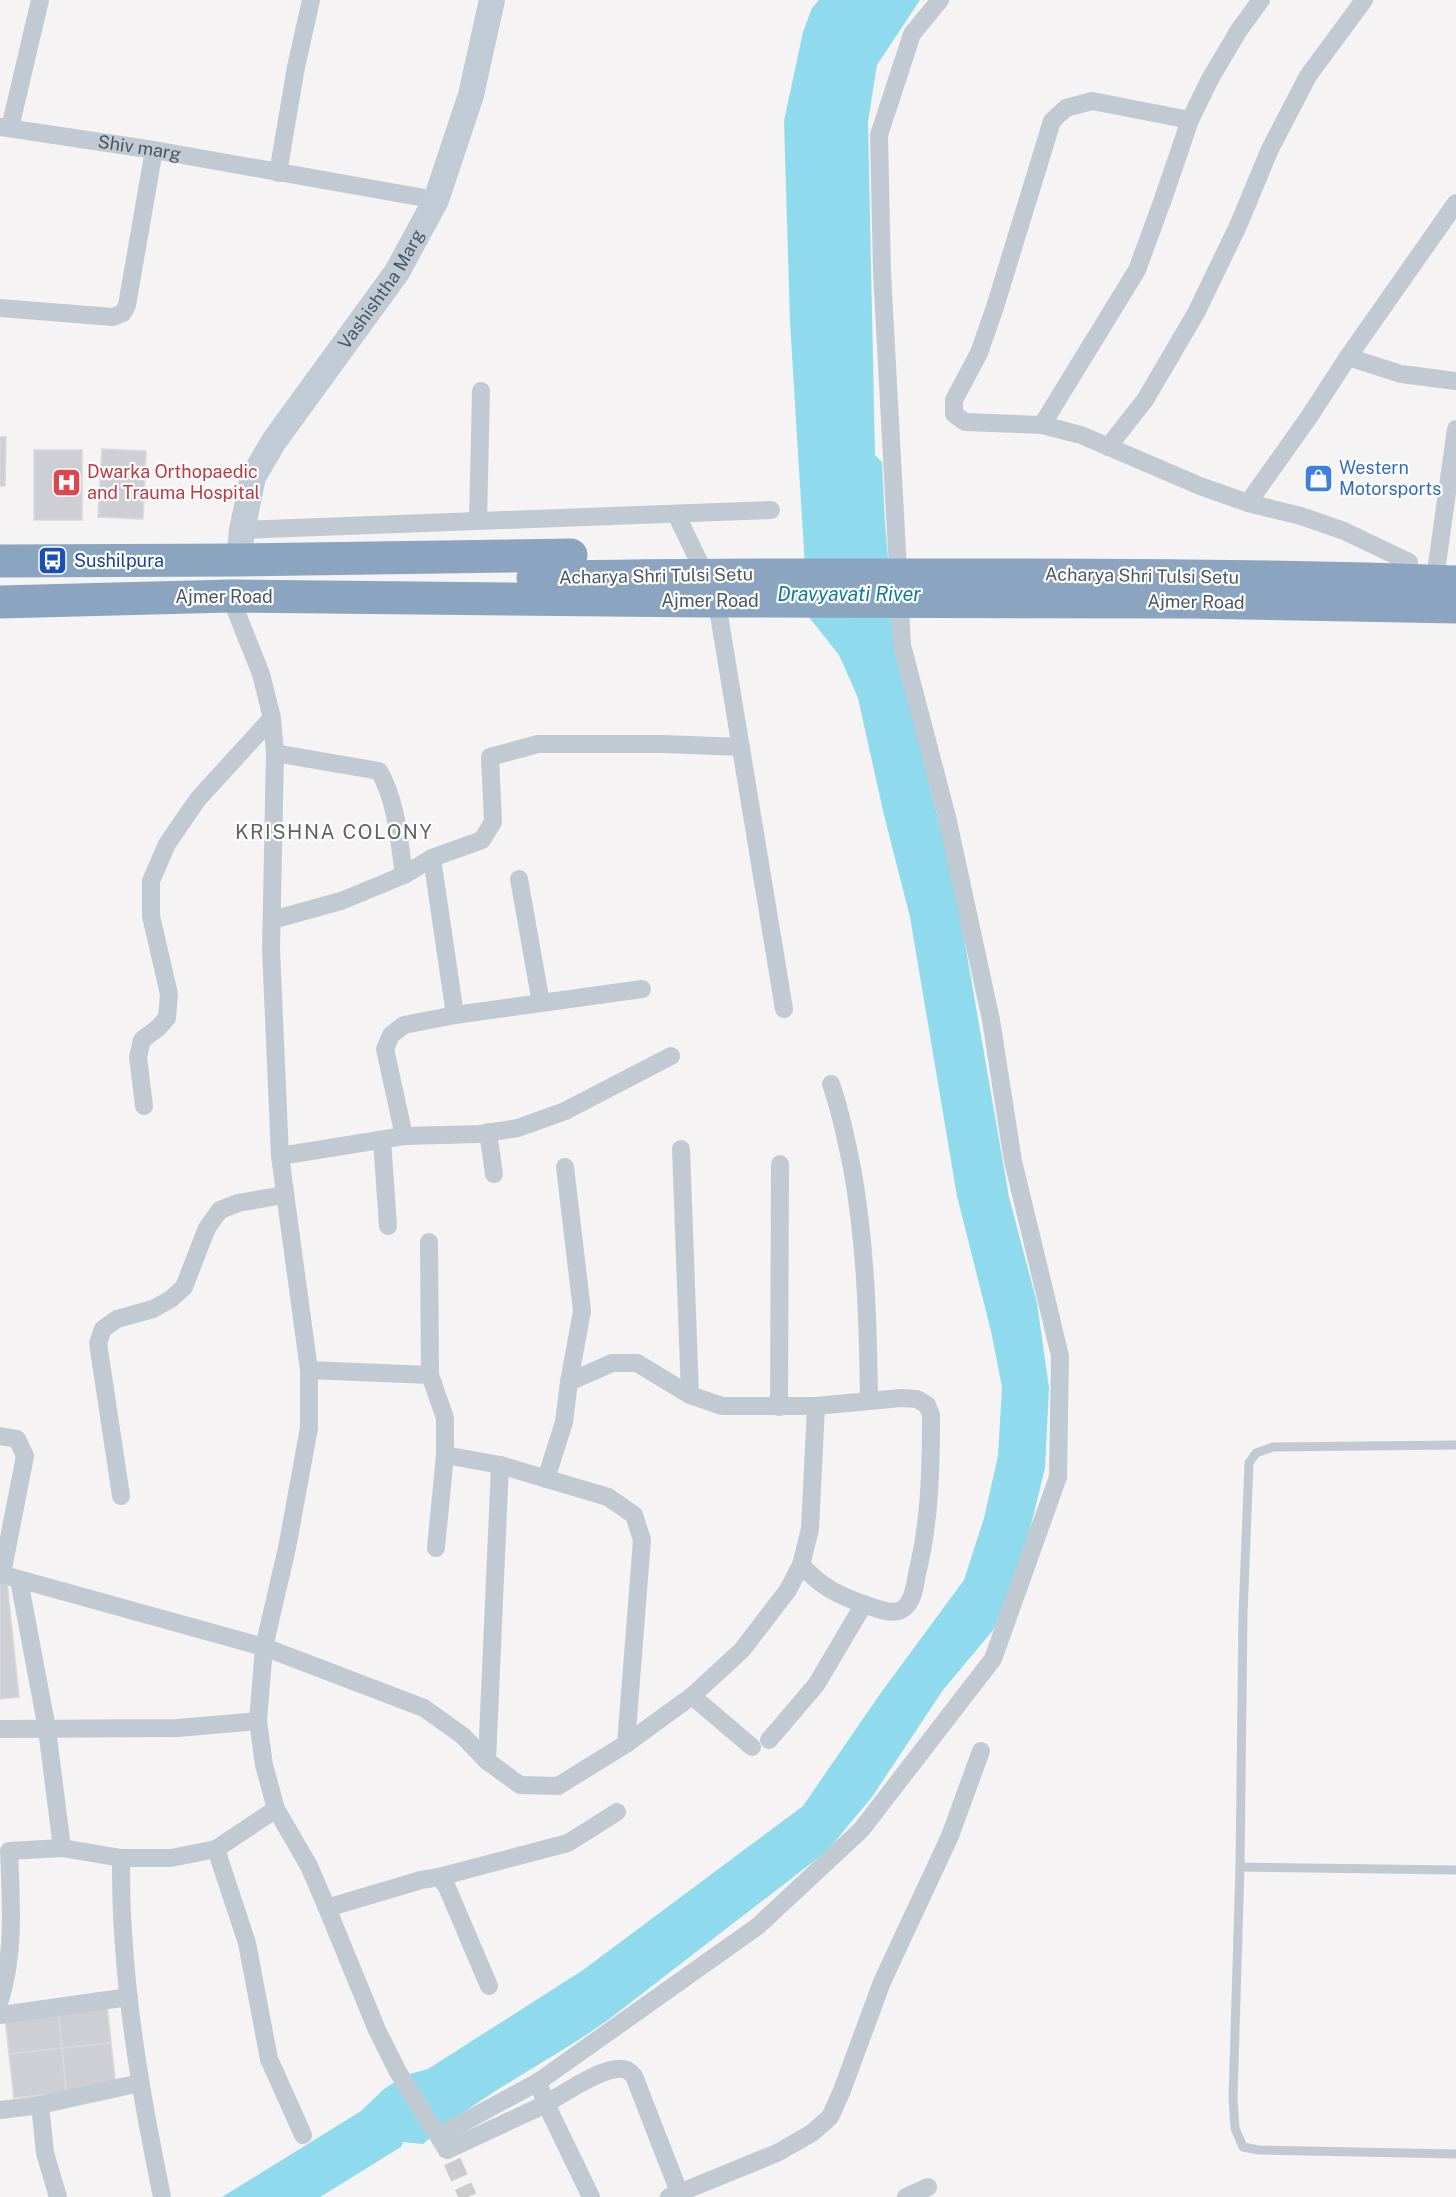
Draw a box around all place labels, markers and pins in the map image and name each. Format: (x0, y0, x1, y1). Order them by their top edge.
place label: Western Motorsports (1339, 457, 1441, 499)
place label: Dwarka Orthopaedic and Trauma Hospital (87, 461, 260, 503)
shop icon: Western Motorsports (1302, 462, 1334, 494)
hospital icon: Dwarka Orthopaedic and Trauma Hospital (50, 466, 82, 498)
bus stop icon: Sushilpura (37, 545, 69, 577)
place label: Sushilpura (74, 550, 164, 571)

